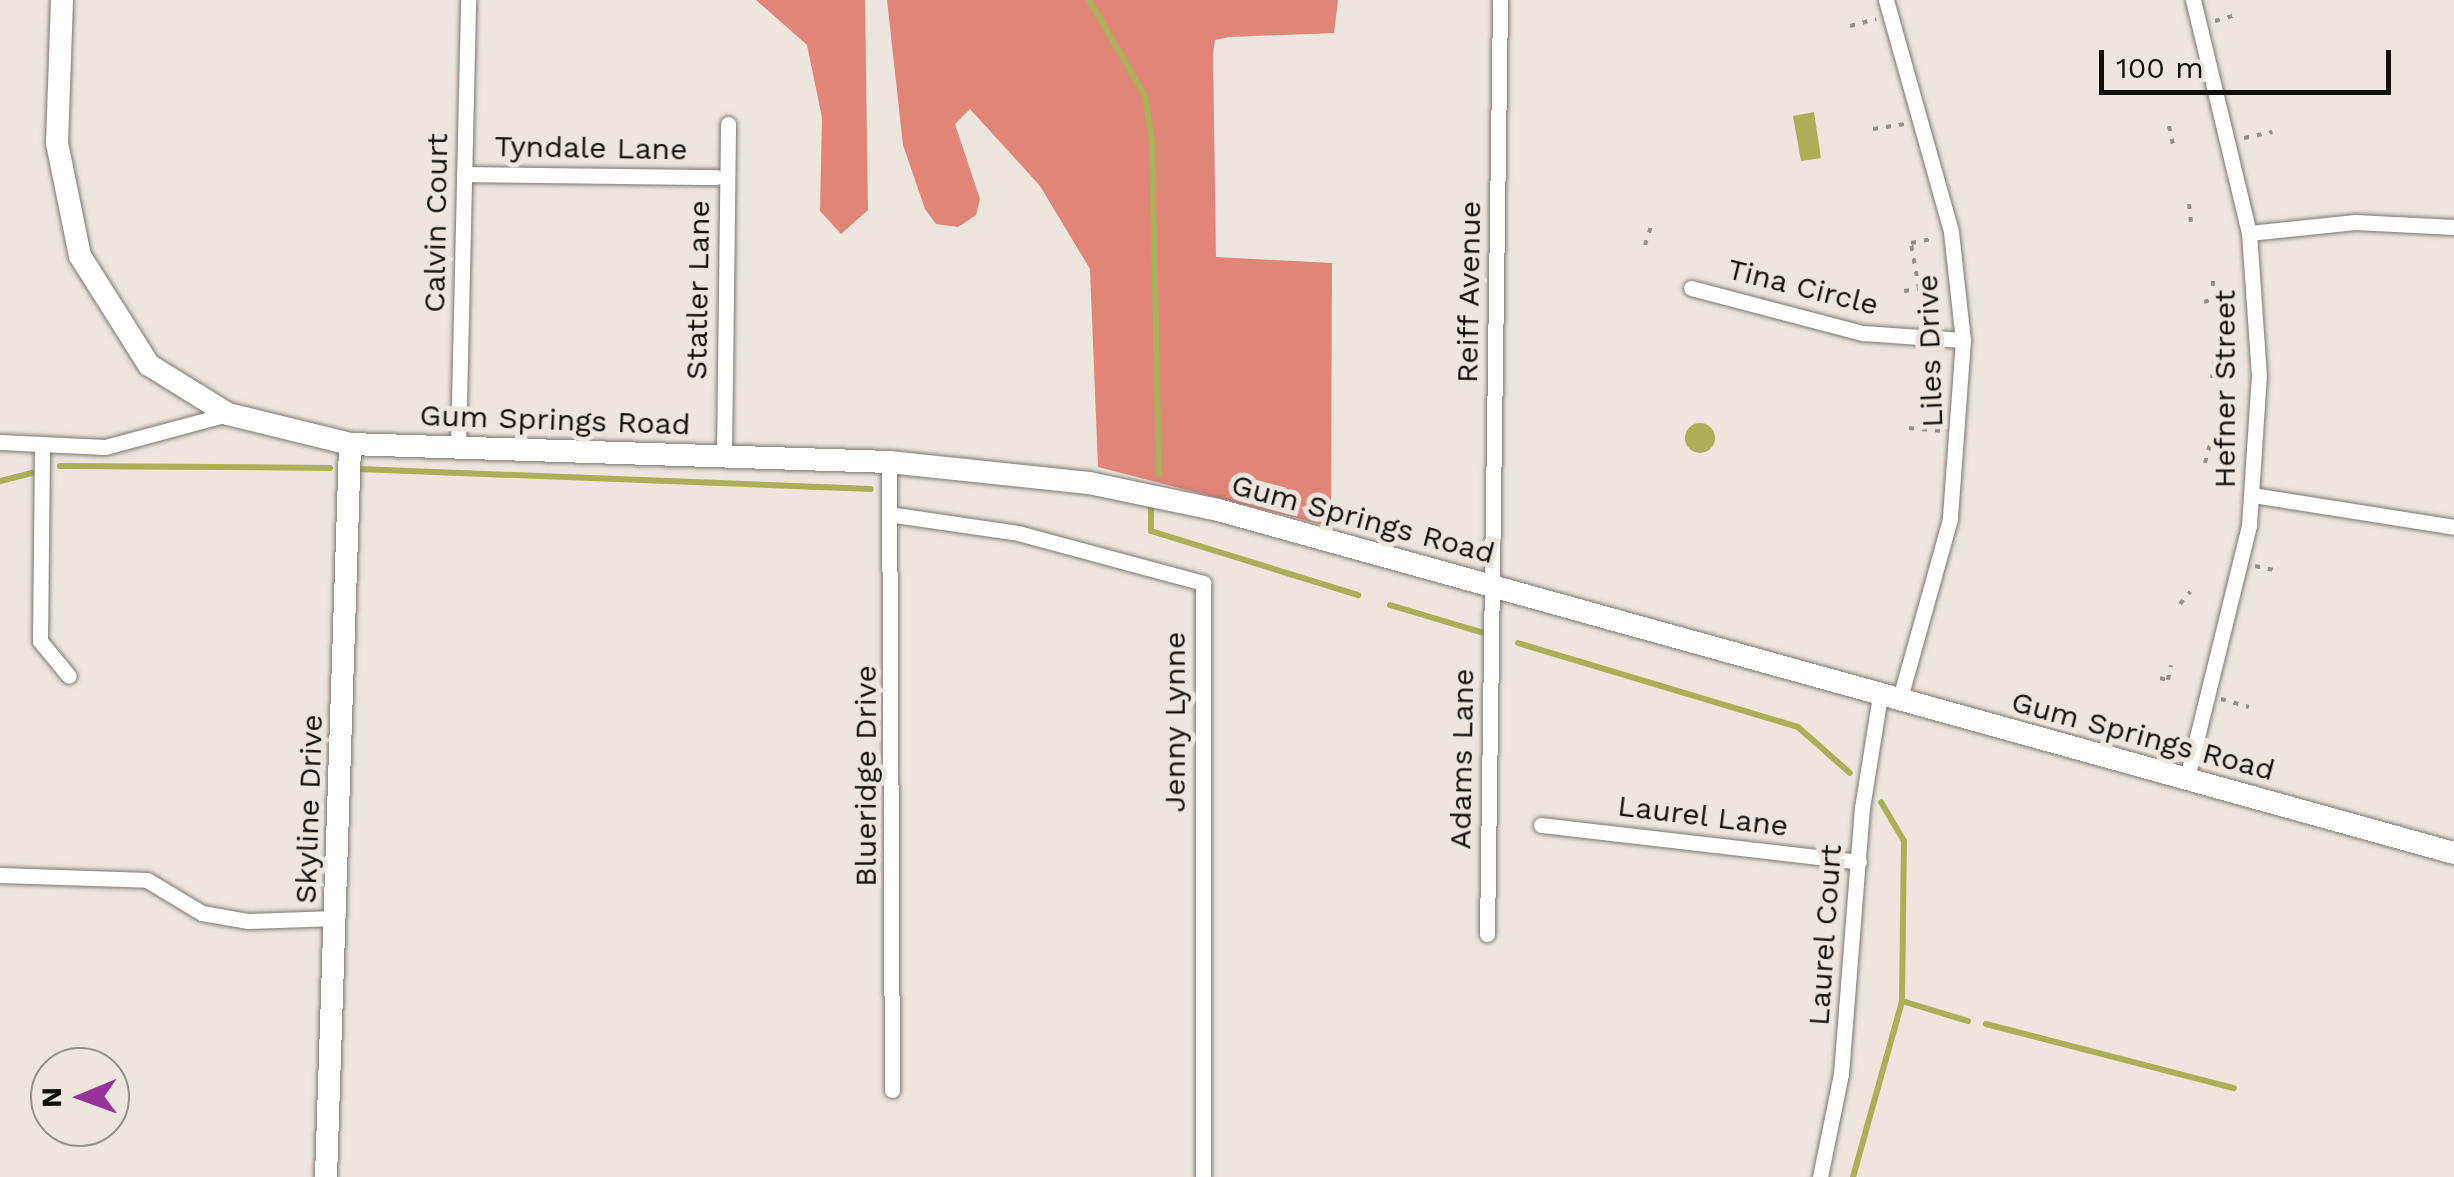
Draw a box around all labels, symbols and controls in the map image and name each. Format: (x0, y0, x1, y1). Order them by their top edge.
scale bar (2104, 30, 2396, 92)
text: 100 m (2116, 50, 2204, 85)
street label: Tyndale Lane (494, 128, 688, 168)
street label: Calvin Court (416, 133, 456, 313)
street label: Statler Lane (678, 199, 718, 381)
street label: Reiff Avenue (1449, 199, 1489, 385)
street label: Tina Circle (1723, 251, 1883, 323)
street label: Liles Drive (1909, 274, 1951, 428)
street label: Hefner Street (2207, 289, 2243, 489)
street label: Gum Springs Road (419, 397, 691, 443)
street label: Gum Springs Road (1227, 467, 1499, 571)
street label: Jenny Lynne (1157, 631, 1193, 813)
street label: Blueridge Drive (848, 665, 884, 887)
street label: Adams Lane (1442, 668, 1482, 850)
street label: Gum Springs Road (2007, 684, 2279, 788)
street label: Skyline Drive (288, 714, 330, 904)
street label: Laurel Lane (1615, 788, 1791, 844)
street label: Laurel Court (1801, 843, 1849, 1027)
north arrow (30, 1047, 130, 1147)
text: N (35, 1087, 68, 1108)

